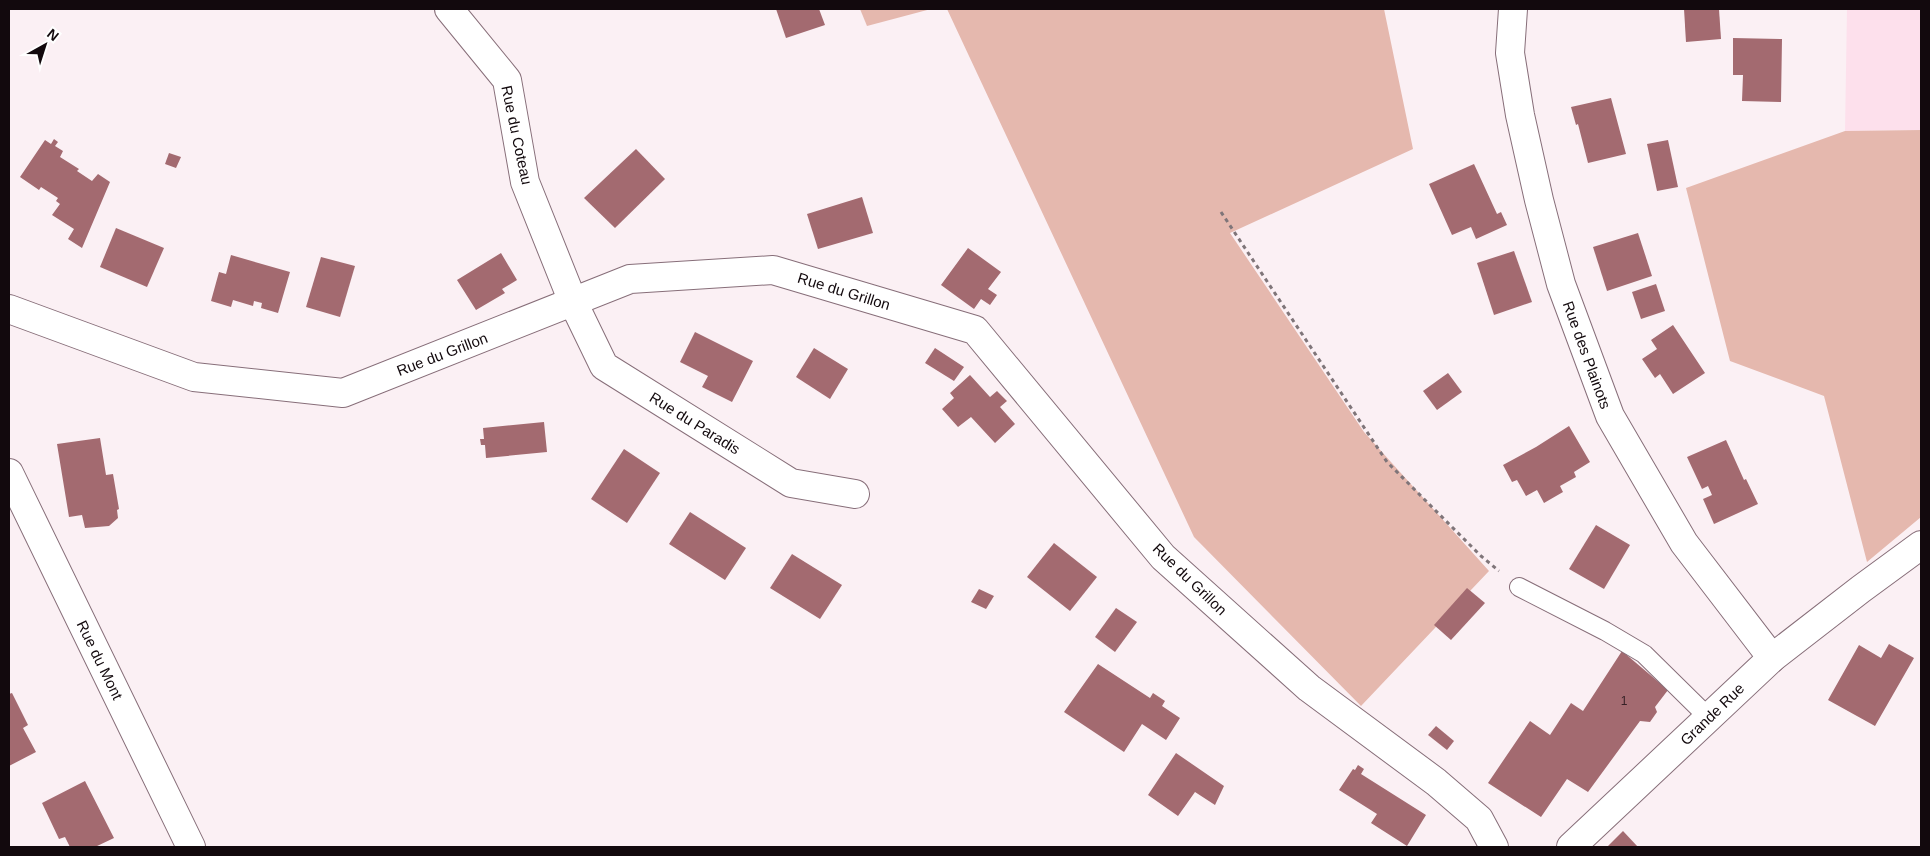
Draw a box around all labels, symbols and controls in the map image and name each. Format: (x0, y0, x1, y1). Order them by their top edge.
north arrow (20, 20, 70, 70)
text: N (44, 25, 62, 44)
street label: Rue du Coteau (498, 84, 536, 186)
street label: Rue du Grillon (796, 269, 892, 313)
street label: Rue des Plainots (1560, 299, 1614, 411)
street label: Rue du Grillon (394, 329, 490, 379)
street label: Rue du Paradis (647, 388, 743, 458)
street label: Rue du Grillon (1150, 540, 1230, 618)
street label: Rue du Mont (74, 618, 127, 703)
street label: Grande Rue (1677, 680, 1747, 748)
house number: 1 (1621, 694, 1628, 708)

